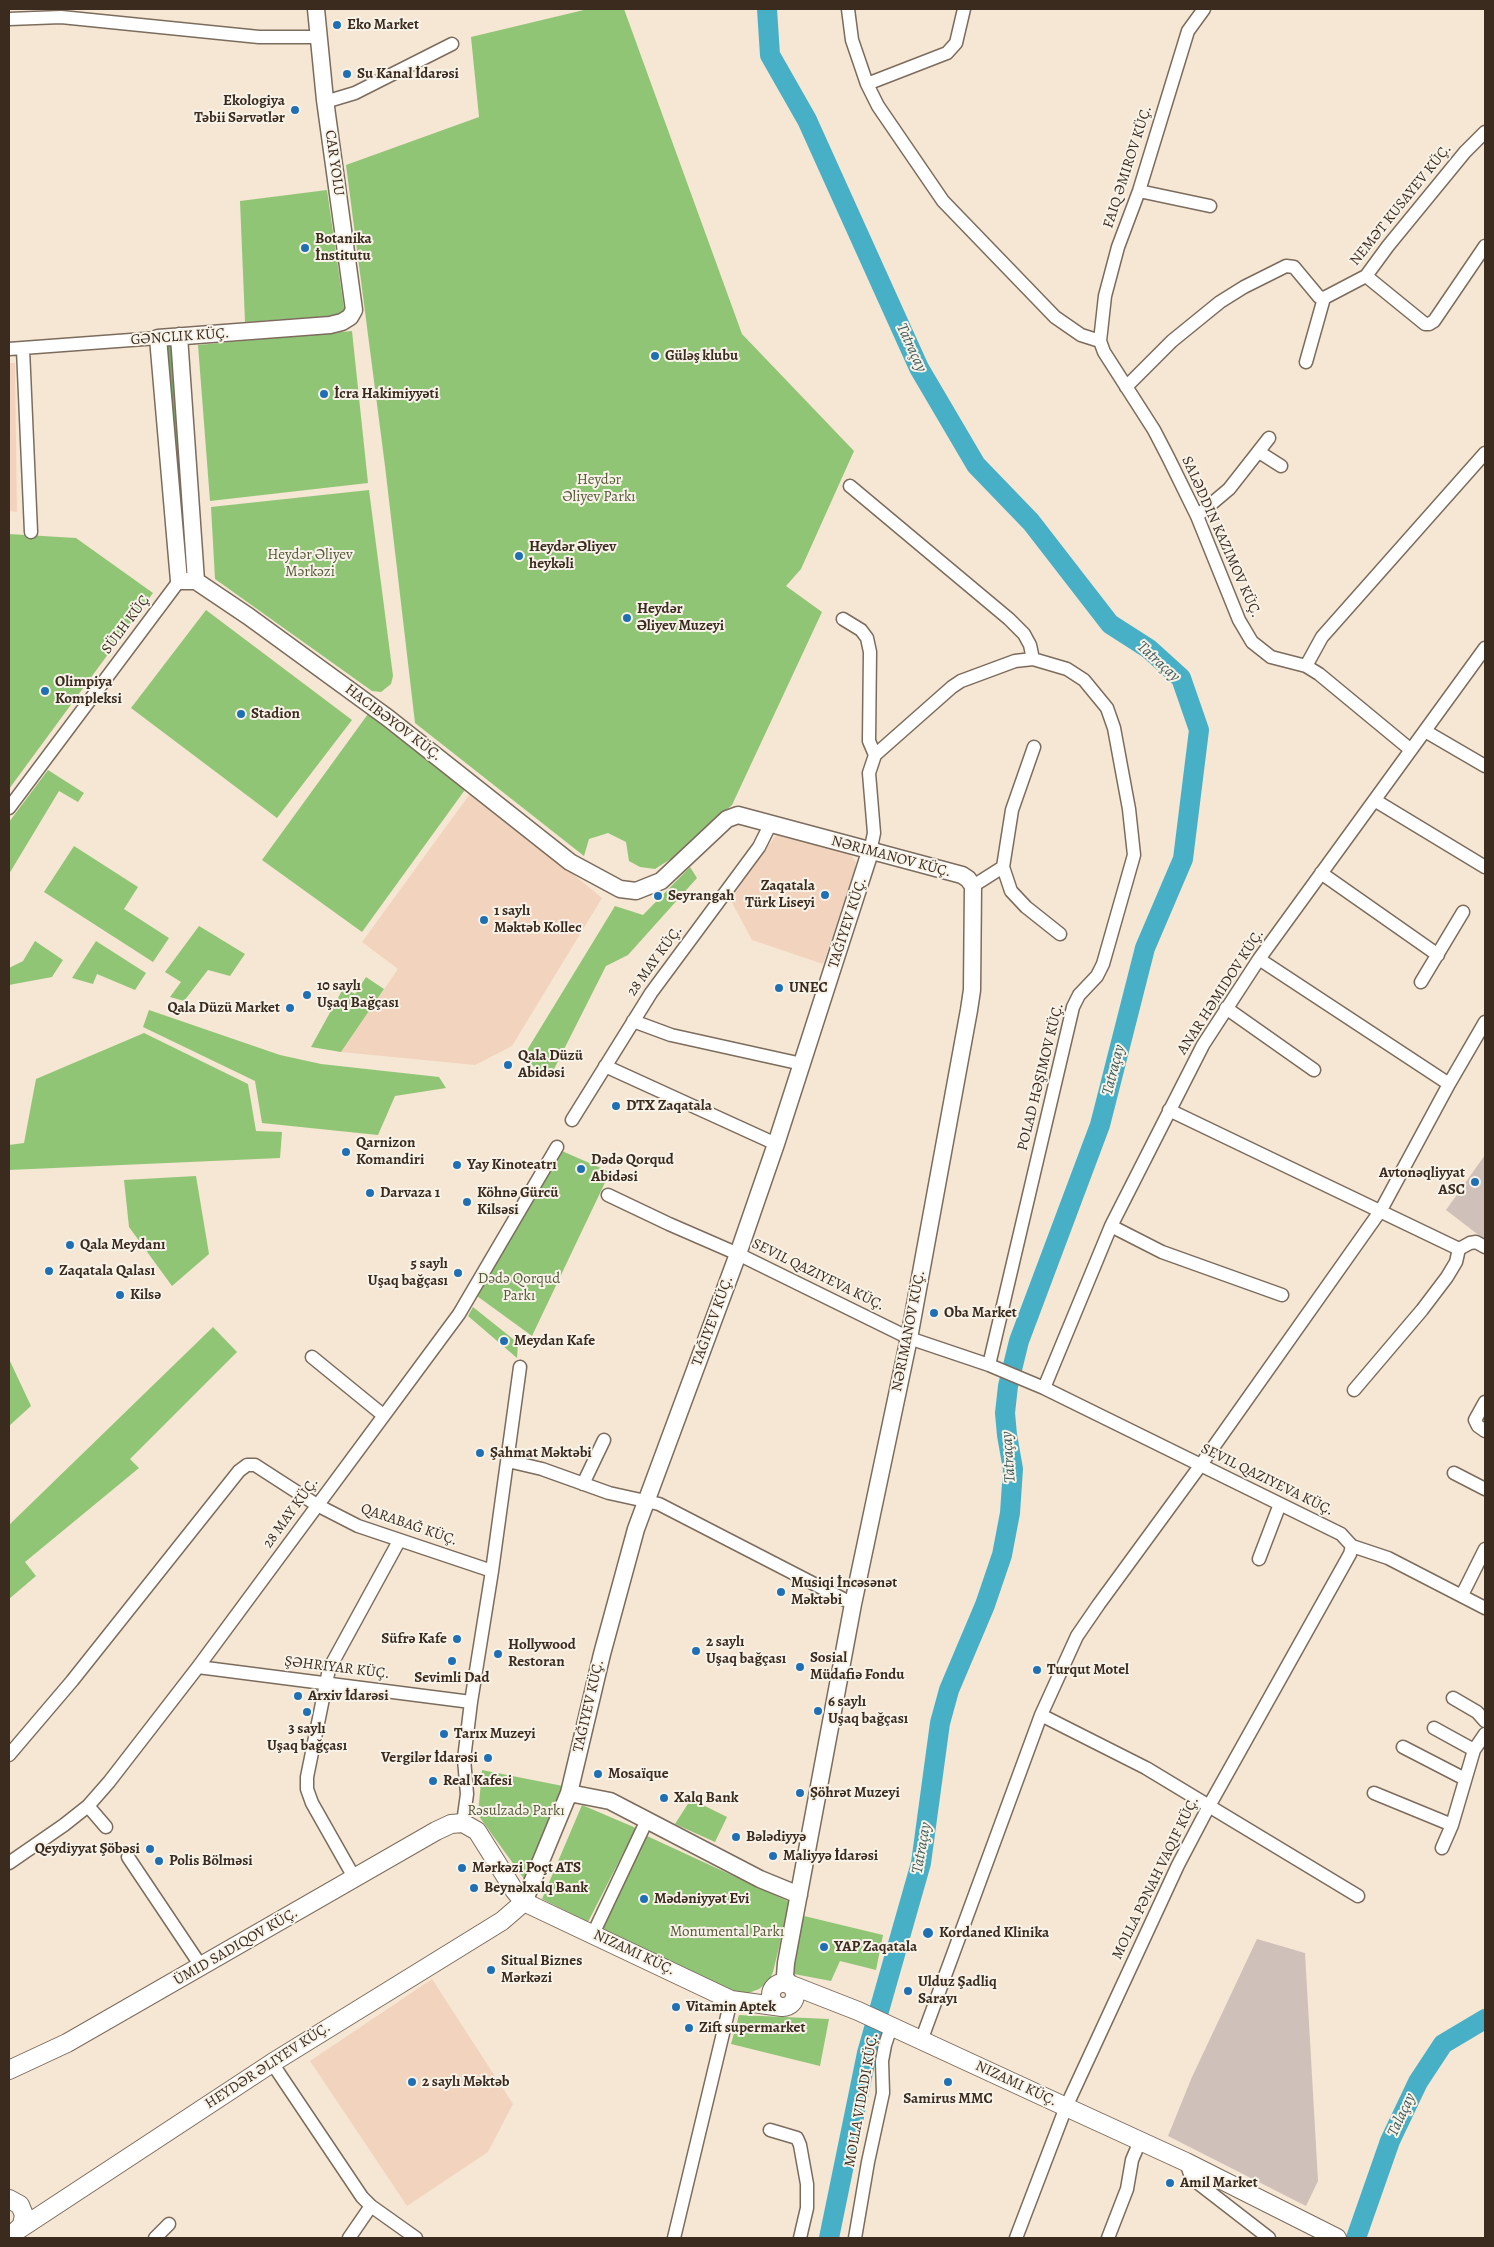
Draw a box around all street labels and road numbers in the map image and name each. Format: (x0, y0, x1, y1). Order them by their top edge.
street label: FAIQ ƏMIROV KÜÇ. (1100, 103, 1156, 231)
street label: CAR YOLU (320, 129, 348, 197)
street label: NEMƏT KUSAYEV KÜÇ. (1346, 140, 1456, 270)
street label: GƏNCLIK KÜÇ. (130, 325, 230, 349)
street label: SALƏDDIN KAZIMOV KÜÇ. (1177, 454, 1265, 620)
street label: SÜLH KÜÇ (98, 592, 154, 658)
street label: HACIBƏYOV KÜÇ. (341, 681, 445, 765)
street label: NƏRIMANOV KÜÇ. (829, 832, 953, 882)
street label: TAĞIYEV KÜÇ. (825, 875, 871, 971)
street label: 28 MAY KÜÇ. (623, 922, 687, 1000)
street label: ANAR HƏMIDOV KÜÇ. (1174, 926, 1268, 1058)
street label: POLAD HƏŞIMOV KÜÇ. (1014, 1001, 1068, 1153)
street label: SEVIL QAZIYEVA KÜÇ. (749, 1235, 887, 1315)
street label: NƏRIMANOV KÜÇ. (888, 1269, 930, 1393)
street label: TAĞIYEV KÜÇ. (688, 1274, 738, 1368)
street label: SEVIL QAZIYEVA KÜÇ. (1198, 1440, 1336, 1520)
street label: 28 MAY KÜÇ. (259, 1474, 323, 1552)
street label: QARABAĞ KÜÇ. (358, 1500, 460, 1550)
street label: ŞƏHRIYAR KÜÇ. (283, 1653, 391, 1683)
street label: TAĞIYEV KÜÇ. (570, 1658, 608, 1754)
street label: MOLLA PƏNAH VAQIF KÜÇ. (1109, 1794, 1203, 1962)
street label: ÜMID SADIQOV KÜÇ. (171, 1904, 301, 1990)
street label: NIZAMI KÜÇ. (590, 1926, 678, 1980)
street label: HEYDƏR ƏLIYEV KÜÇ. (202, 2019, 334, 2113)
street label: MOLLA VIDADI KÜÇ. (841, 2031, 883, 2169)
street label: NIZAMI KÜÇ. (972, 2057, 1060, 2111)

